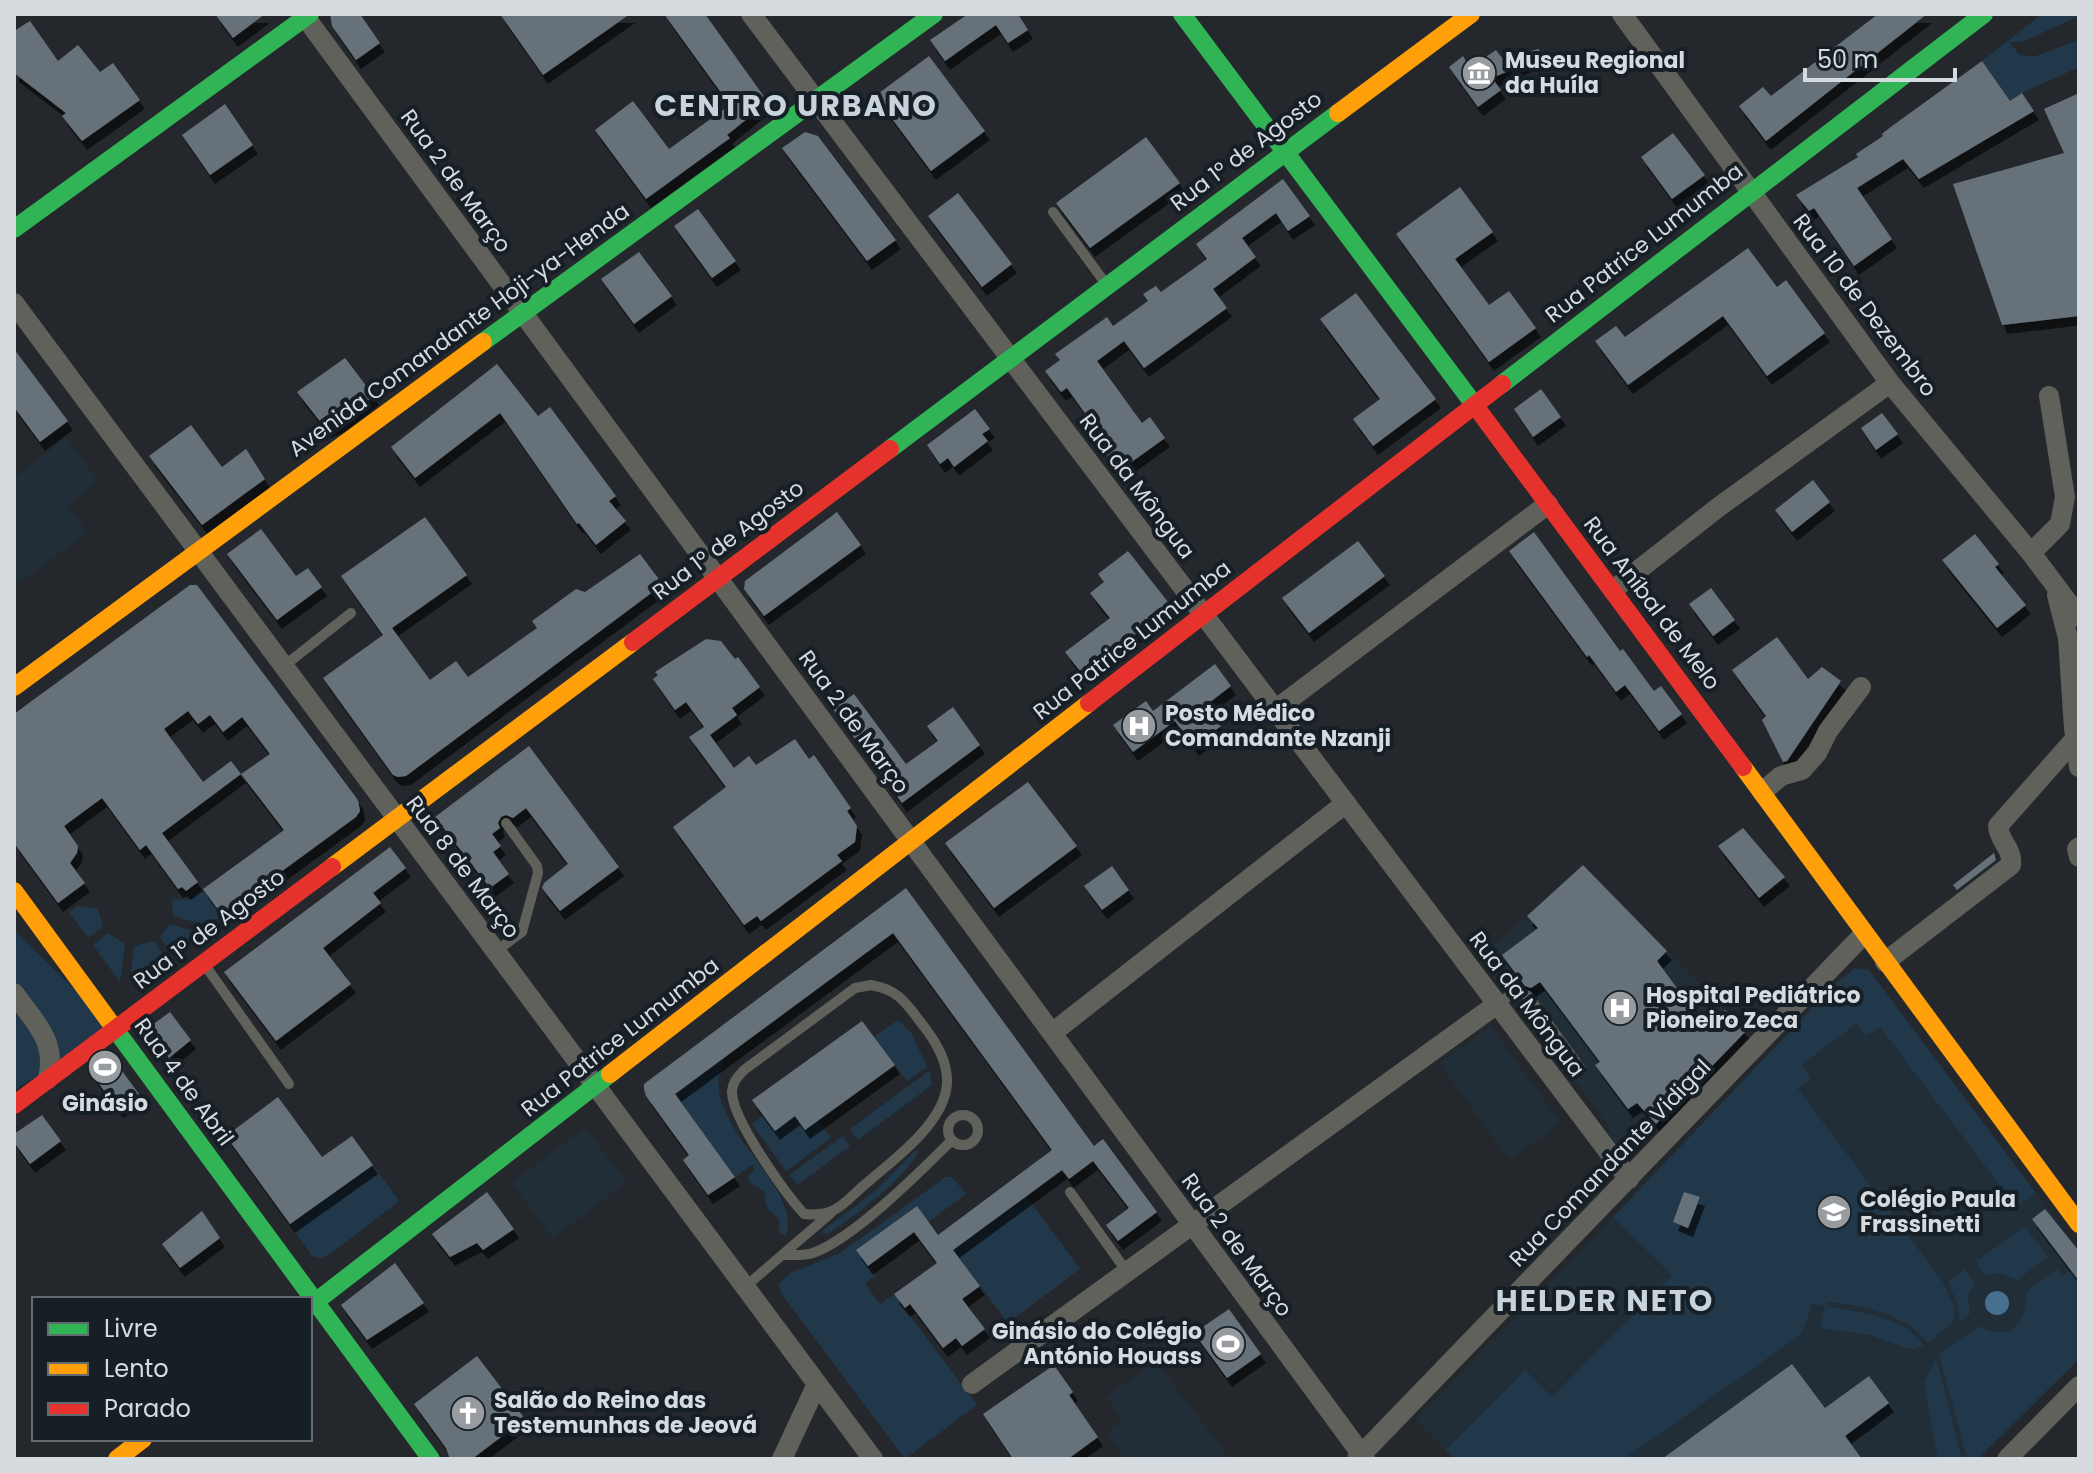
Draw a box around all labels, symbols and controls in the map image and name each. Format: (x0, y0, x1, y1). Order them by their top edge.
scale bar (1805, 32, 1955, 82)
text: 50 m (1817, 43, 1878, 76)
place label: Museu Regional da Huíla (1505, 45, 1685, 101)
museum icon: Museu Regional da Huíla (1460, 54, 1498, 92)
district label: CENTRO URBANO (654, 84, 938, 127)
street label: Rua 1º de Agosto (1164, 84, 1328, 218)
street label: Rua 2 de Março (393, 103, 519, 259)
street label: Rua Patrice Lumumba (1539, 156, 1749, 330)
street label: Avenida Comandante Hoji-ya-Henda (282, 196, 636, 464)
street label: Rua 10 de Dezembro (1786, 207, 1944, 403)
street label: Rua da Môngua (1072, 407, 1202, 565)
street label: Rua 1º de Agosto (646, 473, 810, 607)
street label: Rua Aníbal de Melo (1576, 510, 1728, 696)
street label: Rua Patrice Lumumba (1027, 553, 1237, 727)
street label: Rua 2 de Março (791, 644, 917, 800)
place label: Posto Médico Comandante Nzanji (1165, 698, 1391, 754)
hospital icon: Posto Médico Comandante Nzanji (1120, 707, 1158, 745)
street label: Rua 8 de Março (399, 789, 527, 945)
street label: Rua 1º de Agosto (127, 862, 291, 996)
street label: Rua da Môngua (1462, 925, 1592, 1083)
street label: Rua Patrice Lumumba (515, 950, 725, 1124)
place label: Hospital Pediátrico Pioneiro Zeca (1646, 980, 1861, 1036)
hospital icon: Hospital Pediátrico Pioneiro Zeca (1601, 989, 1639, 1027)
street label: Rua 4 de Abril (127, 1012, 241, 1152)
sports icon: Ginásio (86, 1048, 124, 1086)
street label: Rua Comandante Vidigal (1502, 1052, 1718, 1274)
place label: Ginásio (62, 1088, 148, 1119)
street label: Rua 2 de Março (1174, 1167, 1300, 1323)
place label: Colégio Paula Frassinetti (1860, 1184, 2016, 1240)
school or university icon: Colégio Paula Frassinetti (1815, 1193, 1853, 1231)
district label: HELDER NETO (1496, 1279, 1714, 1322)
legend (32, 1297, 312, 1441)
text: Livre (104, 1312, 158, 1345)
place label: Ginásio do Colégio António Houass (992, 1316, 1202, 1372)
sports icon: Ginásio do Colégio António Houass (1209, 1325, 1247, 1363)
text: Lento (104, 1352, 169, 1385)
place label: Salão do Reino das Testemunhas de Jeová (494, 1385, 757, 1441)
text: Parado (104, 1392, 191, 1425)
church icon: Salão do Reino das Testemunhas de Jeová (449, 1394, 487, 1432)

